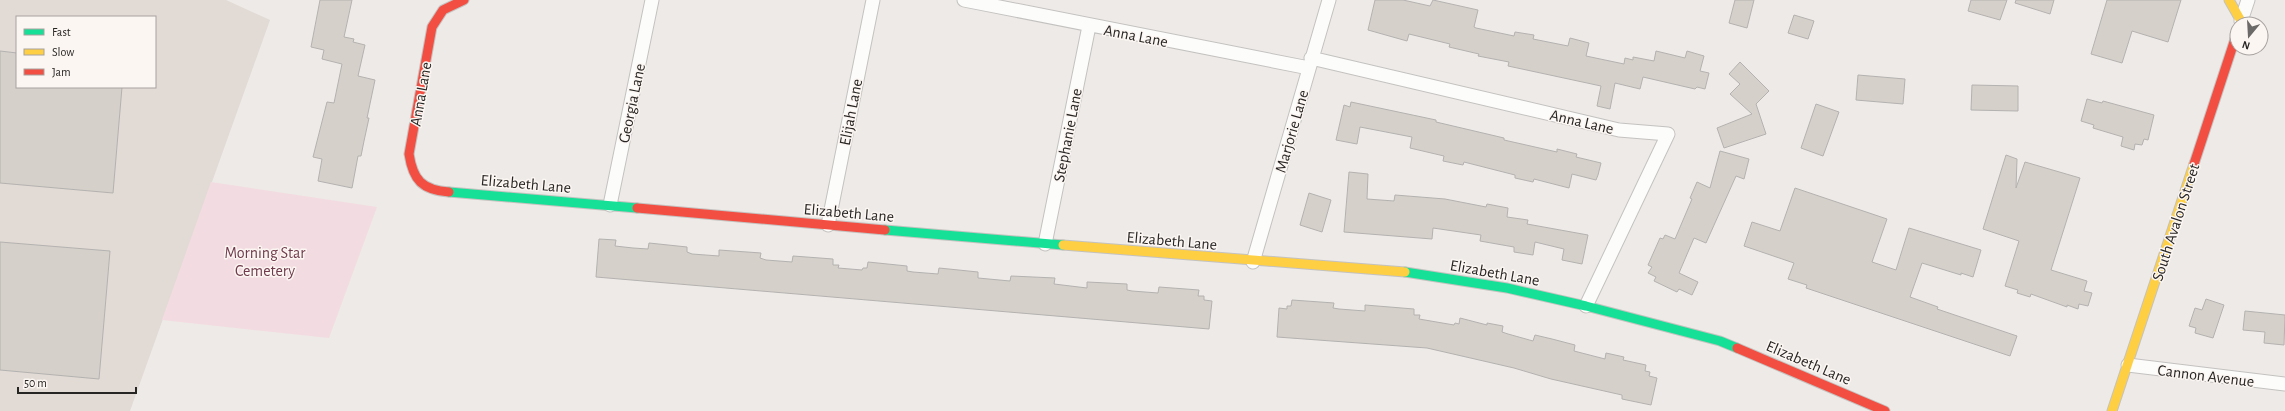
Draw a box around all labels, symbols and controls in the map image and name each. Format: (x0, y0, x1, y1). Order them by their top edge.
legend (16, 16, 156, 88)
north arrow (2229, 16, 2269, 56)
street label: Anna Lane (1102, 22, 1169, 50)
text: Fast (52, 26, 71, 38)
text: N (2241, 39, 2251, 51)
text: Slow (52, 46, 74, 58)
street label: Anna Lane (407, 61, 435, 128)
street label: Georgia Lane (616, 62, 648, 144)
text: Jam (52, 66, 71, 78)
street label: Elijah Lane (837, 77, 866, 147)
street label: Stephanie Lane (1051, 87, 1085, 183)
street label: Marjorie Lane (1273, 88, 1312, 175)
street label: Anna Lane (1548, 107, 1615, 137)
street label: South Avalon Street (2149, 162, 2202, 283)
street label: Elizabeth Lane (480, 172, 572, 196)
street label: Elizabeth Lane (803, 201, 895, 225)
street label: Elizabeth Lane (1126, 229, 1218, 253)
park label: Morning Star Cemetery (224, 245, 306, 280)
street label: Elizabeth Lane (1449, 257, 1541, 289)
street label: Elizabeth Lane (1764, 338, 1853, 388)
street label: Cannon Avenue (2157, 362, 2255, 390)
scale bar (18, 369, 136, 395)
text: 50 m (24, 377, 47, 389)

